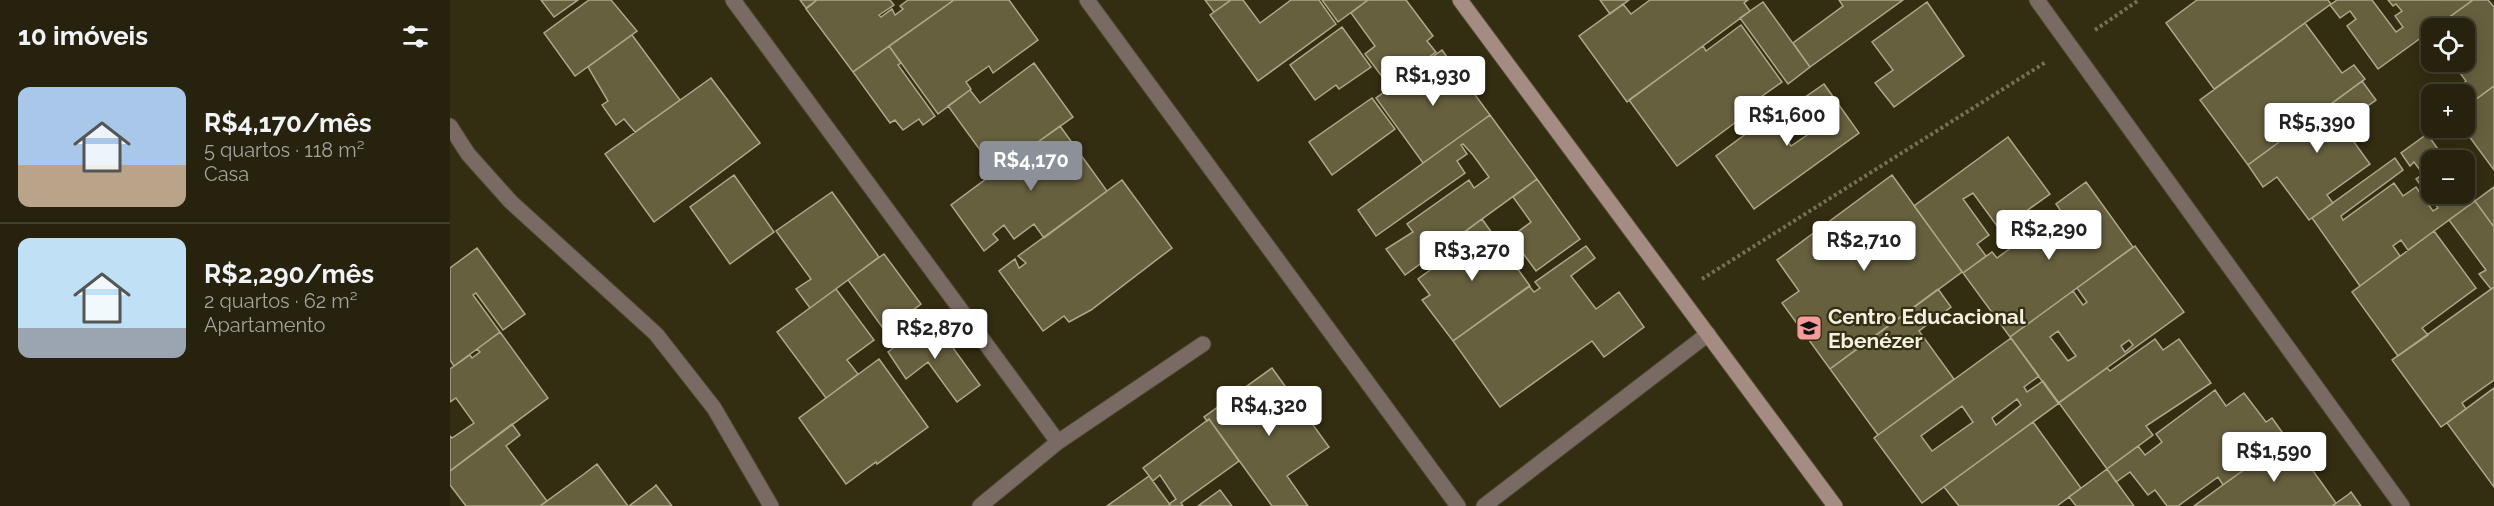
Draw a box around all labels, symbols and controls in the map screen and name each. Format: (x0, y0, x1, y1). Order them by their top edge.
map controls (2421, 18, 2475, 204)
button: locate (2421, 18, 2475, 72)
icon: filters (399, 20, 432, 53)
text: 10 imóveis (18, 21, 148, 51)
pin: R$1,930 (1378, 56, 1488, 107)
text: R$1,930 (1395, 63, 1471, 87)
button: + (2421, 84, 2475, 138)
pin: R$1,600 (1732, 96, 1842, 147)
text: R$1,600 (1748, 103, 1826, 127)
pin: R$5,390 (2262, 103, 2372, 154)
text: R$4,170/mês (204, 108, 372, 138)
text: R$5,390 (2279, 110, 2355, 134)
icon: home (66, 111, 138, 183)
text: 5 quartos · 118 m² (204, 138, 364, 162)
pin: R$4,170 (976, 141, 1086, 192)
text: R$4,170 (993, 148, 1069, 172)
button: − (2421, 150, 2475, 204)
text: Casa (204, 162, 249, 186)
pin: R$2,290 (1994, 210, 2104, 261)
text: R$2,290 (2010, 217, 2088, 241)
pin: R$2,710 (1809, 221, 1919, 272)
text: R$2,710 (1827, 228, 1901, 252)
pin: R$3,270 (1417, 231, 1527, 282)
text: R$3,270 (1434, 238, 1510, 262)
text: R$2,290/mês (204, 259, 374, 289)
icon: home (66, 262, 138, 334)
text: 2 quartos · 62 m² (204, 289, 357, 313)
place label: Centro Educacional Ebenézer (1828, 304, 2026, 353)
pin: R$2,870 (880, 309, 990, 360)
text: Apartamento (204, 313, 326, 337)
school or university icon: Centro Educacional Ebenézer (1794, 313, 1824, 343)
text: R$2,870 (896, 316, 974, 340)
pin: R$4,320 (1214, 386, 1324, 437)
text: R$4,320 (1231, 393, 1307, 417)
pin: R$1,590 (2219, 432, 2329, 483)
text: R$1,590 (2236, 439, 2312, 463)

